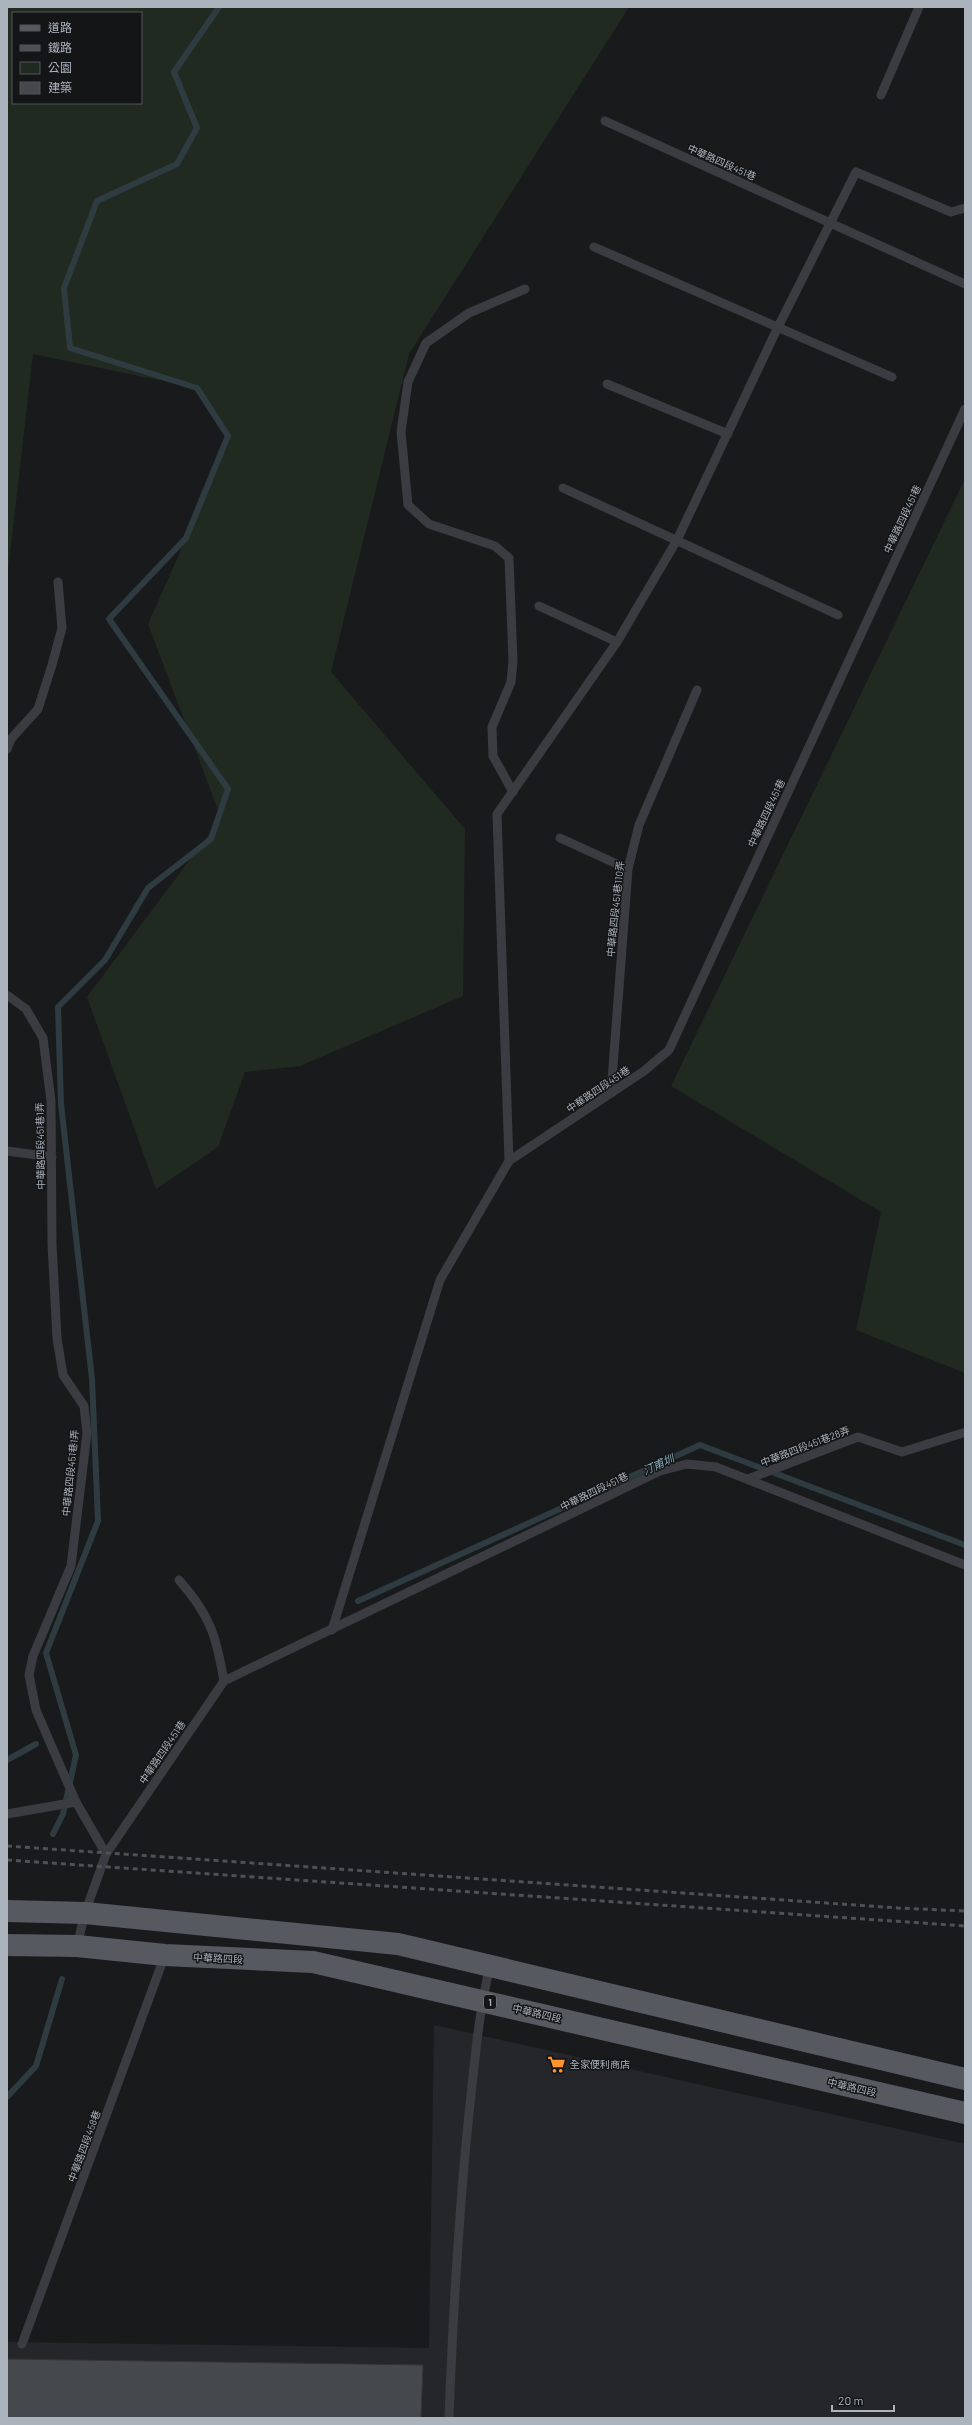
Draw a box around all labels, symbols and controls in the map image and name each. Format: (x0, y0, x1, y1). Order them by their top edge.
legend (12, 12, 142, 104)
text: 道路 (48, 20, 72, 34)
text: 鐵路 (48, 40, 72, 54)
text: 公園 (48, 60, 72, 74)
text: 建築 (48, 80, 72, 94)
street label: 中華路四段451巷 (686, 141, 758, 183)
street label: 中華路四段451巷 (881, 483, 923, 555)
street label: 中華路四段451巷 (745, 777, 787, 849)
street label: 中華路四段451巷110弄 (604, 860, 626, 958)
street label: 中華路四段451巷 (564, 1063, 632, 1115)
street label: 中華路四段451巷1弄 (33, 1102, 47, 1190)
street label: 中華路四段451巷28弄 (759, 1423, 851, 1469)
street label: 中華路四段451巷1弄 (59, 1429, 81, 1517)
water label: 汀甫圳 (640, 1450, 678, 1477)
street label: 中華路四段451巷 (558, 1469, 630, 1513)
street label: 中華路四段451巷 (136, 1718, 188, 1786)
street label: 中華路四段 (193, 1951, 243, 1965)
road number: 1 (484, 1995, 496, 2009)
street label: 中華路四段 (511, 2002, 563, 2024)
supermarket icon: 全家便利商店 (547, 2054, 567, 2074)
place label: 全家便利商店 (570, 2058, 630, 2070)
street label: 中華路四段 (826, 2076, 878, 2098)
street label: 中華路四段458巷 (65, 2108, 103, 2184)
scale bar (832, 2387, 894, 2413)
text: 20 m (838, 2393, 864, 2407)

